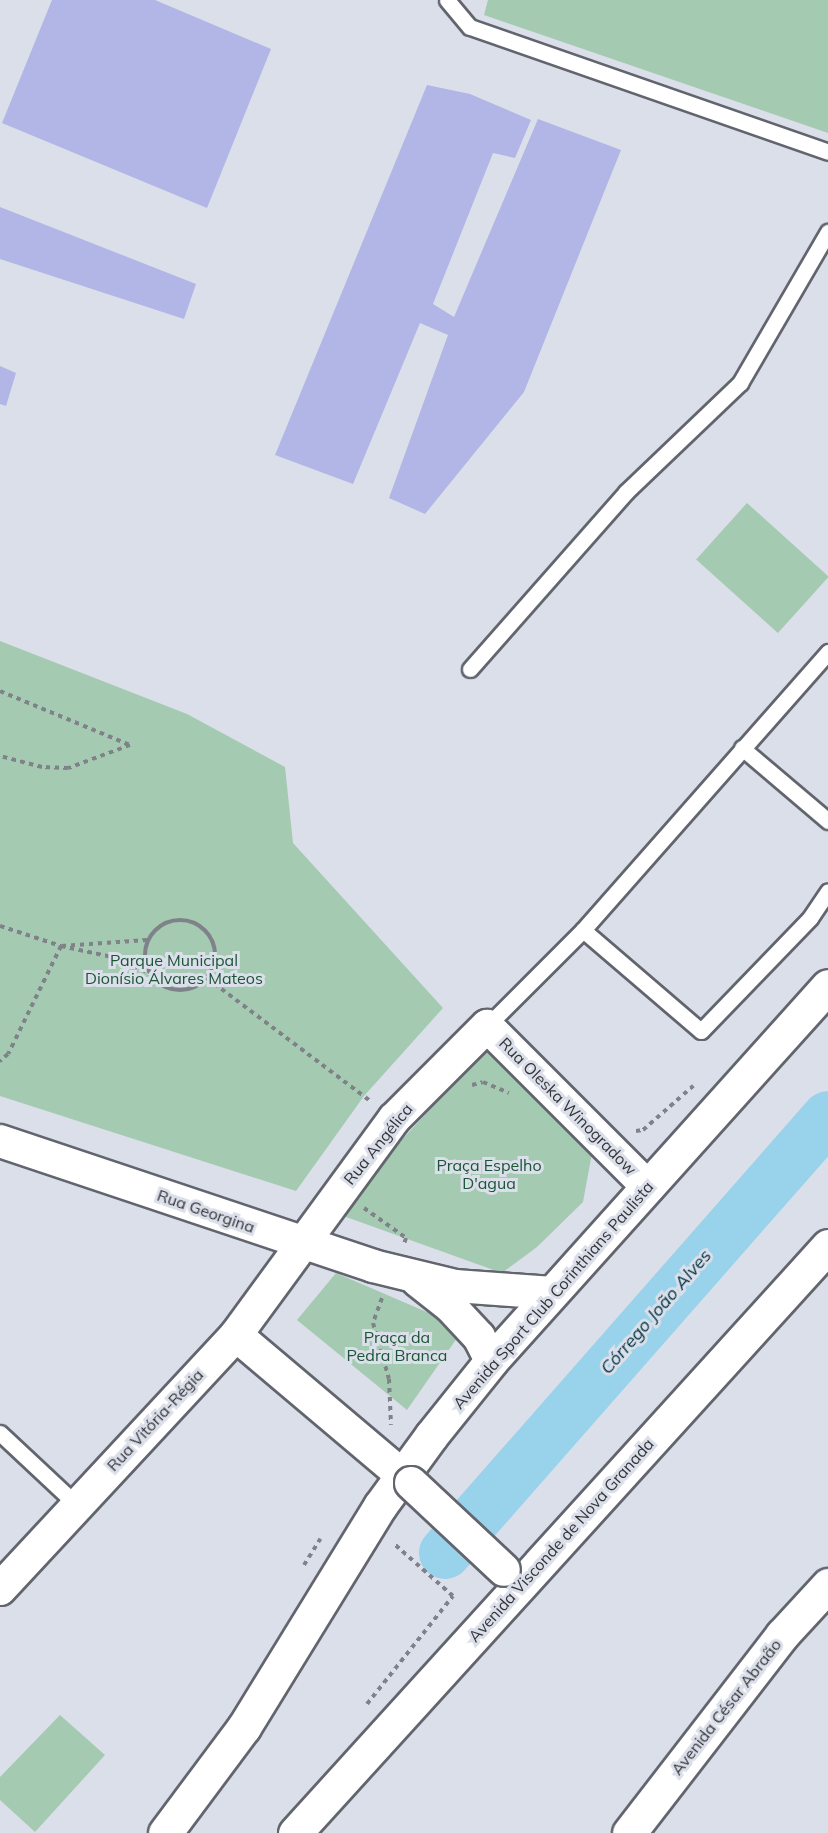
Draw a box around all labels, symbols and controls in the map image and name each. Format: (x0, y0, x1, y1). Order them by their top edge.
park label: Parque Municipal Dionísio Álvares Mateos (85, 950, 263, 988)
street label: Rua Oleska Winogradow (495, 1033, 641, 1179)
street label: Rua Angélica (340, 1100, 416, 1188)
park label: Praça Espelho D'agua (436, 1155, 542, 1193)
street label: Avenida Sport Club Corinthians Paulista (449, 1177, 657, 1413)
street label: Rua Georgina (155, 1185, 257, 1237)
water label: Córrego João Alves (596, 1245, 716, 1379)
park label: Praça da Pedra Branca (347, 1327, 447, 1365)
street label: Rua Vitória-Régia (103, 1365, 207, 1475)
street label: Avenida Visconde de Nova Granada (464, 1434, 658, 1646)
street label: Avenida César Abraão (667, 1635, 785, 1779)

